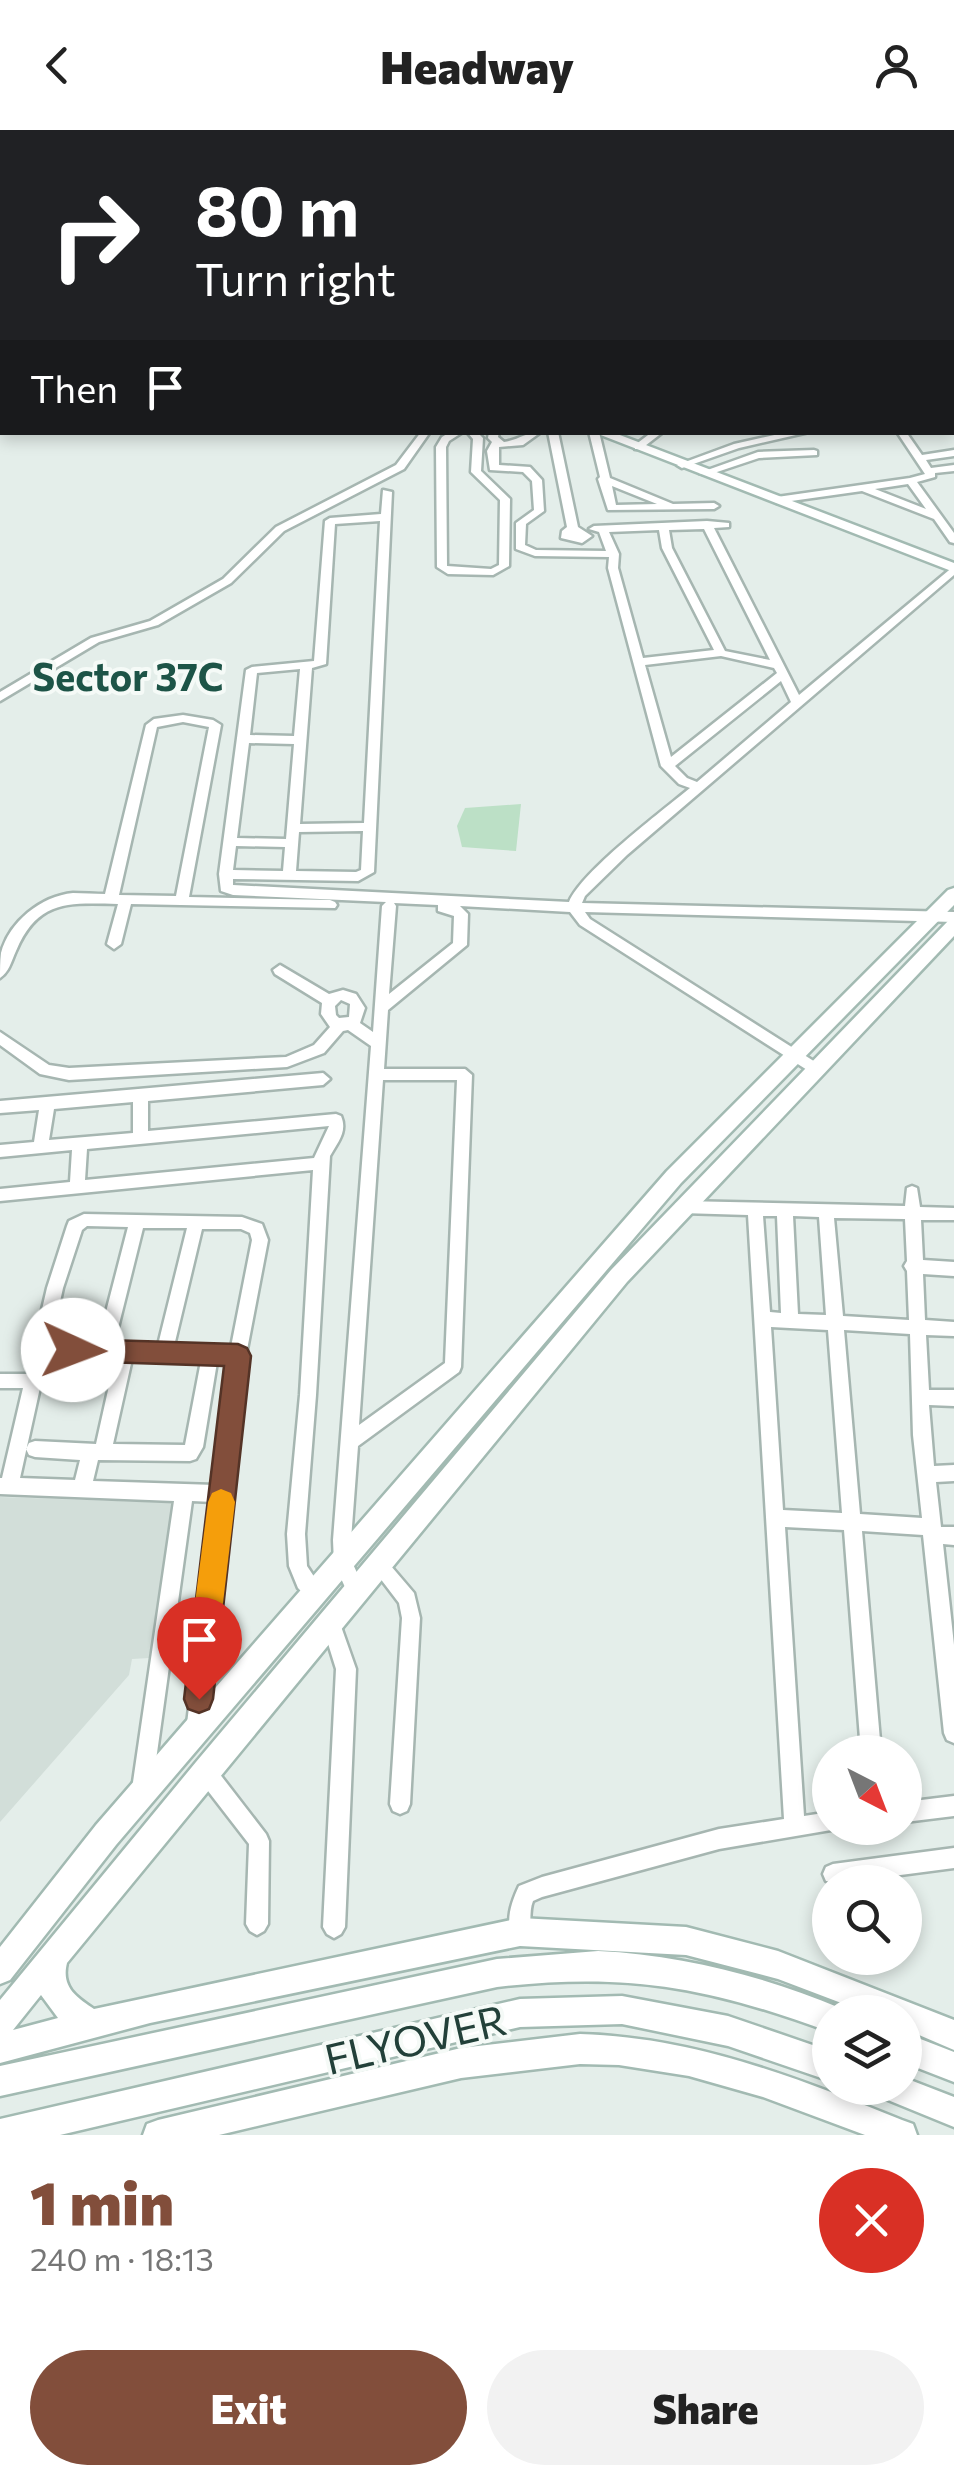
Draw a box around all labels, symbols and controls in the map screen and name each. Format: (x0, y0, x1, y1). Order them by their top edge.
icon: back (30, 38, 85, 93)
text: Headway (380, 38, 574, 93)
icon: person (869, 38, 924, 93)
text: 80 m (195, 165, 359, 250)
icon: right (30, 170, 160, 300)
text: Turn right (195, 250, 396, 305)
icon: arrive (138, 360, 193, 415)
text: Then (30, 364, 118, 411)
district label: Sector 37C (32, 652, 224, 699)
position arrow (21, 1298, 125, 1402)
pin (157, 1597, 242, 1700)
icon: arrive (172, 1612, 227, 1667)
north arrow (812, 1735, 922, 1845)
map controls (812, 1735, 922, 2105)
button: search (812, 1865, 922, 1975)
street label: FLYOVER (319, 1992, 511, 2084)
button: layers (812, 1995, 922, 2105)
text: 1 min (30, 2164, 174, 2237)
button: close (819, 2168, 924, 2273)
text: 240 m · 18:13 (30, 2238, 214, 2278)
button: Exit (30, 2350, 467, 2465)
button: Share (487, 2350, 924, 2465)

